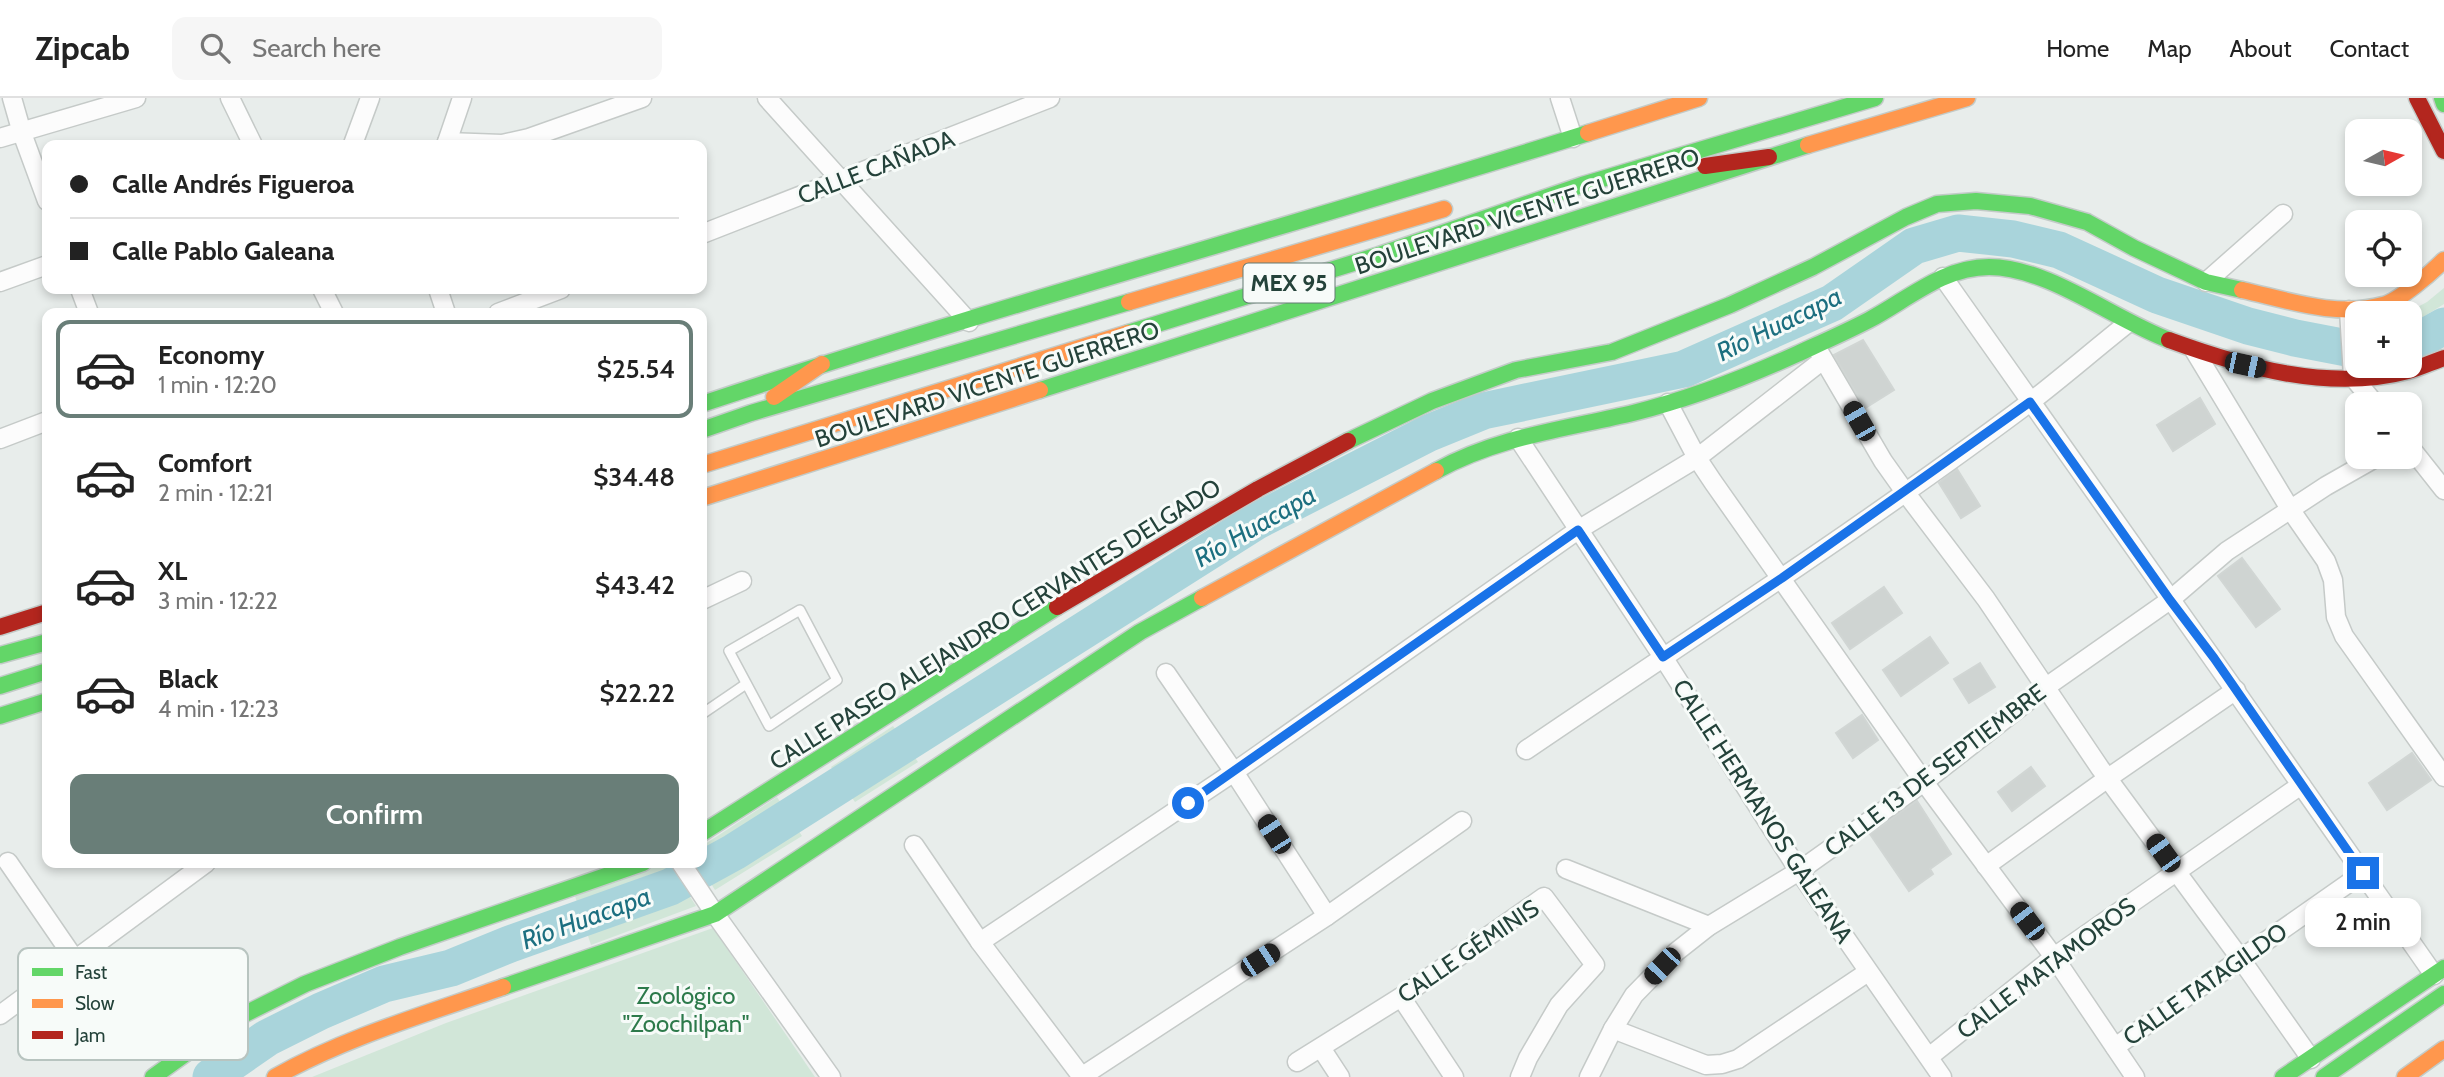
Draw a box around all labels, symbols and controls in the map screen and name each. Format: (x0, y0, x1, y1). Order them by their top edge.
search box (172, 17, 662, 80)
text: Zipcab (35, 28, 130, 68)
icon: search (196, 29, 234, 67)
text: Search here (252, 32, 381, 64)
text: Home (2046, 34, 2109, 63)
text: Map (2147, 34, 2192, 63)
text: About (2230, 34, 2292, 63)
text: Contact (2330, 34, 2409, 63)
north arrow (2345, 119, 2422, 196)
map controls (2345, 119, 2422, 469)
street label: CALLE CAÑADA (794, 124, 959, 210)
street label: BOULEVARD VICENTE GUERRERO (1351, 142, 1703, 280)
text: Calle Andrés Figueroa (112, 168, 354, 200)
button: locate (2345, 210, 2422, 287)
text: Calle Pablo Galeana (112, 235, 334, 267)
road number: MEX 95 (1244, 264, 1334, 302)
water label: Río Huacapa (1711, 280, 1847, 368)
button: + (2345, 301, 2422, 378)
street label: BOULEVARD VICENTE GUERRERO (811, 315, 1163, 453)
icon: car (74, 338, 137, 401)
text: Economy (158, 339, 264, 371)
car (2223, 350, 2268, 380)
text: $25.54 (597, 353, 675, 385)
text: 1 min · 12:20 (158, 371, 277, 399)
button: − (2345, 392, 2422, 469)
car (1840, 398, 1879, 444)
icon: car (74, 446, 137, 509)
text: Comfort (158, 447, 252, 479)
text: $34.48 (593, 461, 675, 493)
street label: CALLE PASEO ALEJANDRO CERVANTES DELGADO (764, 472, 1226, 776)
water label: Río Huacapa (1188, 478, 1322, 574)
text: 2 min · 12:21 (158, 479, 273, 507)
icon: car (74, 554, 137, 617)
text: XL (158, 555, 187, 587)
text: $43.42 (595, 569, 675, 601)
text: 3 min · 12:22 (158, 587, 278, 615)
icon: car (74, 662, 137, 725)
text: Black (158, 663, 218, 695)
street label: CALLE HERMANOS GALEANA (1667, 674, 1859, 949)
text: $22.22 (599, 677, 675, 709)
street label: CALLE 13 DE SEPTIEMBRE (1819, 677, 2051, 863)
text: 4 min · 12:23 (158, 695, 279, 723)
button: Confirm (70, 774, 679, 854)
route start (1172, 787, 1204, 819)
car (1254, 811, 1295, 857)
car (2143, 830, 2184, 876)
route end (2347, 857, 2379, 889)
water label: Río Huacapa (517, 880, 655, 956)
street label: CALLE MATAMOROS (1951, 891, 2141, 1045)
street label: CALLE GÉMINIS (1392, 893, 1544, 1009)
car (2006, 898, 2049, 944)
callout: 2 min (2305, 898, 2421, 946)
text: 2 min (2335, 908, 2391, 936)
street label: CALLE TATAGILDO (2117, 917, 2293, 1051)
car (1237, 940, 1284, 980)
car (1640, 944, 1685, 988)
legend (18, 948, 248, 1060)
text: Fast (75, 961, 108, 984)
park label: Zoológico "Zoochilpan" (623, 981, 749, 1038)
text: Slow (75, 992, 115, 1015)
text: Jam (74, 1024, 105, 1047)

